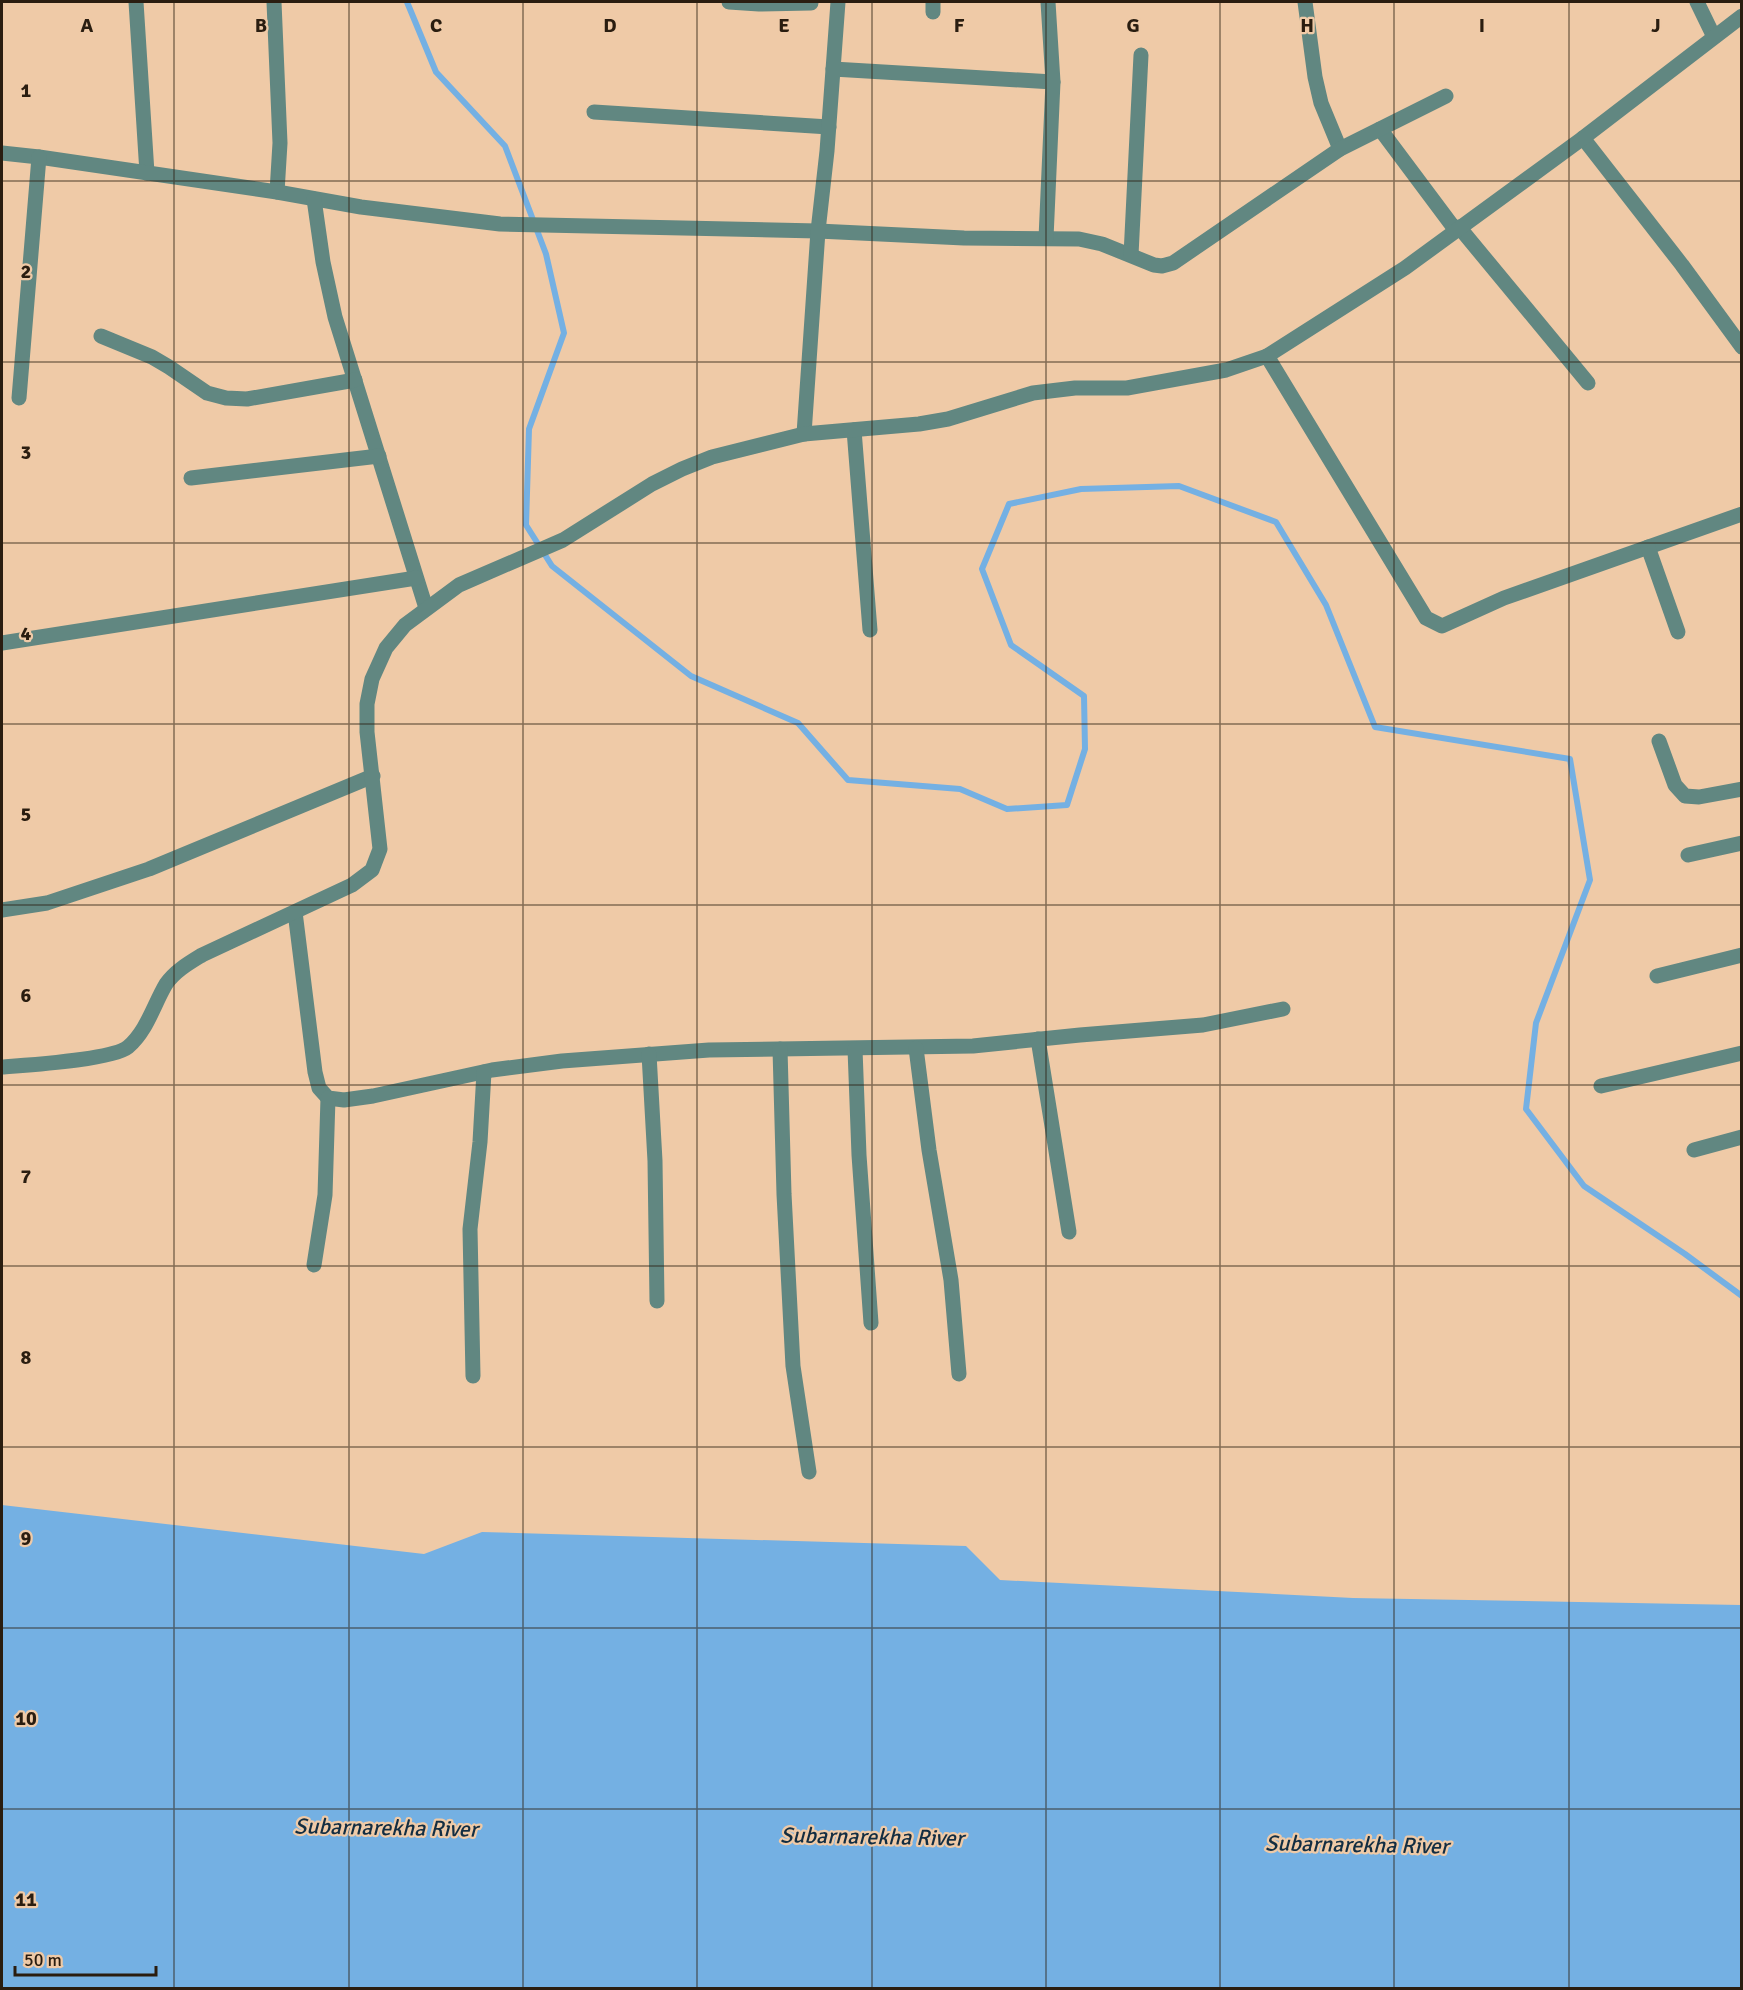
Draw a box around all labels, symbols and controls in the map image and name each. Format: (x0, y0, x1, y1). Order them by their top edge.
text: A (81, 13, 94, 38)
text: B (255, 13, 267, 38)
text: C (430, 13, 442, 38)
text: D (603, 13, 617, 38)
text: E (778, 13, 790, 38)
text: F (954, 13, 965, 38)
text: G (1126, 13, 1140, 38)
text: H (1300, 13, 1314, 38)
text: I (1479, 13, 1485, 38)
text: J (1651, 13, 1661, 38)
text: 1 (21, 78, 32, 103)
text: 2 (21, 259, 31, 284)
text: 3 (21, 440, 31, 465)
text: 4 (21, 621, 32, 646)
text: 5 (21, 802, 31, 827)
text: 6 (21, 983, 32, 1008)
text: 7 (21, 1164, 32, 1189)
text: 8 (21, 1345, 32, 1370)
text: 9 (21, 1526, 32, 1551)
text: 10 (15, 1706, 37, 1731)
water label: Subarnarekha River (294, 1812, 481, 1843)
water label: Subarnarekha River (780, 1821, 967, 1852)
water label: Subarnarekha River (1265, 1829, 1452, 1860)
text: 11 (15, 1887, 37, 1912)
scale bar (15, 1939, 156, 1977)
text: 50 m (24, 1949, 62, 1971)

